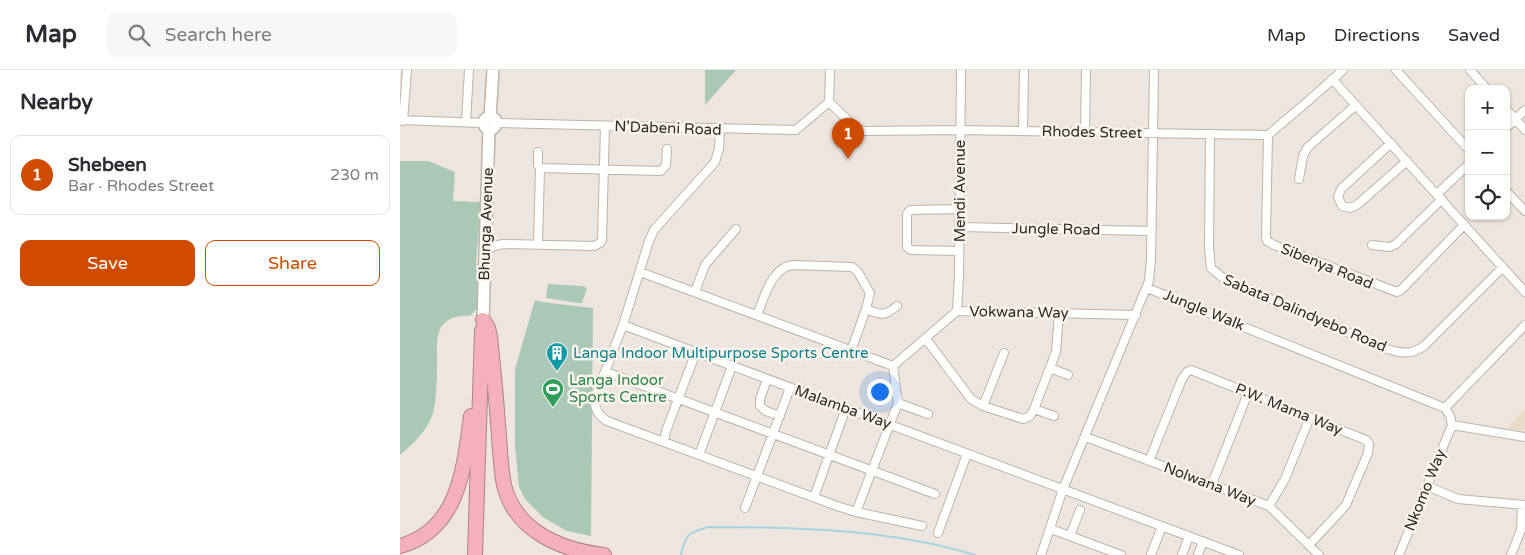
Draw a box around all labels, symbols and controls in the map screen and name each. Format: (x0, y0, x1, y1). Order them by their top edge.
search box (107, 12, 457, 57)
text: Map (25, 20, 77, 49)
icon: search (125, 21, 153, 49)
text: Search here (165, 24, 272, 46)
text: Map (1267, 24, 1306, 46)
text: Directions (1334, 24, 1420, 46)
text: Saved (1448, 24, 1500, 46)
map controls (1465, 85, 1510, 220)
button: + (1465, 85, 1510, 130)
text: Nearby (20, 90, 93, 115)
street label: N'Dabeni Road (614, 117, 722, 139)
pin: 1 (832, 118, 864, 159)
street label: Rhodes Street (1041, 122, 1143, 142)
button: − (1465, 130, 1510, 175)
street label: Mendi Avenue (951, 140, 969, 242)
text: Shebeen (68, 154, 147, 176)
text: 1 (32, 165, 42, 185)
text: 230 m (330, 165, 379, 185)
street label: Bhunga Avenue (475, 167, 497, 281)
button: locate (1465, 175, 1510, 220)
text: Bar · Rhodes Street (68, 176, 214, 196)
street label: Jungle Road (1012, 219, 1100, 239)
street label: Sibenya Road (1278, 239, 1376, 293)
button: Save (20, 240, 195, 286)
button: Share (205, 240, 380, 286)
street label: Sabata Dalindyebo Road (1221, 270, 1389, 356)
street label: Jungle Walk (1161, 286, 1247, 334)
street label: Vokwana Way (969, 302, 1069, 322)
building icon: Langa Indoor Multipurpose Sports Centre (545, 341, 569, 372)
place label: Langa Indoor Multipurpose Sports Centre (573, 344, 868, 362)
place label: Langa Indoor Sports Centre (569, 371, 667, 406)
sports icon: Langa Indoor Sports Centre (541, 377, 565, 408)
your location (867, 379, 893, 405)
street label: P.W. Mama Way (1233, 379, 1345, 439)
street label: Malamba Way (792, 381, 894, 433)
street label: Nkomo Way (1400, 446, 1450, 534)
street label: Nolwana Way (1161, 458, 1259, 510)

